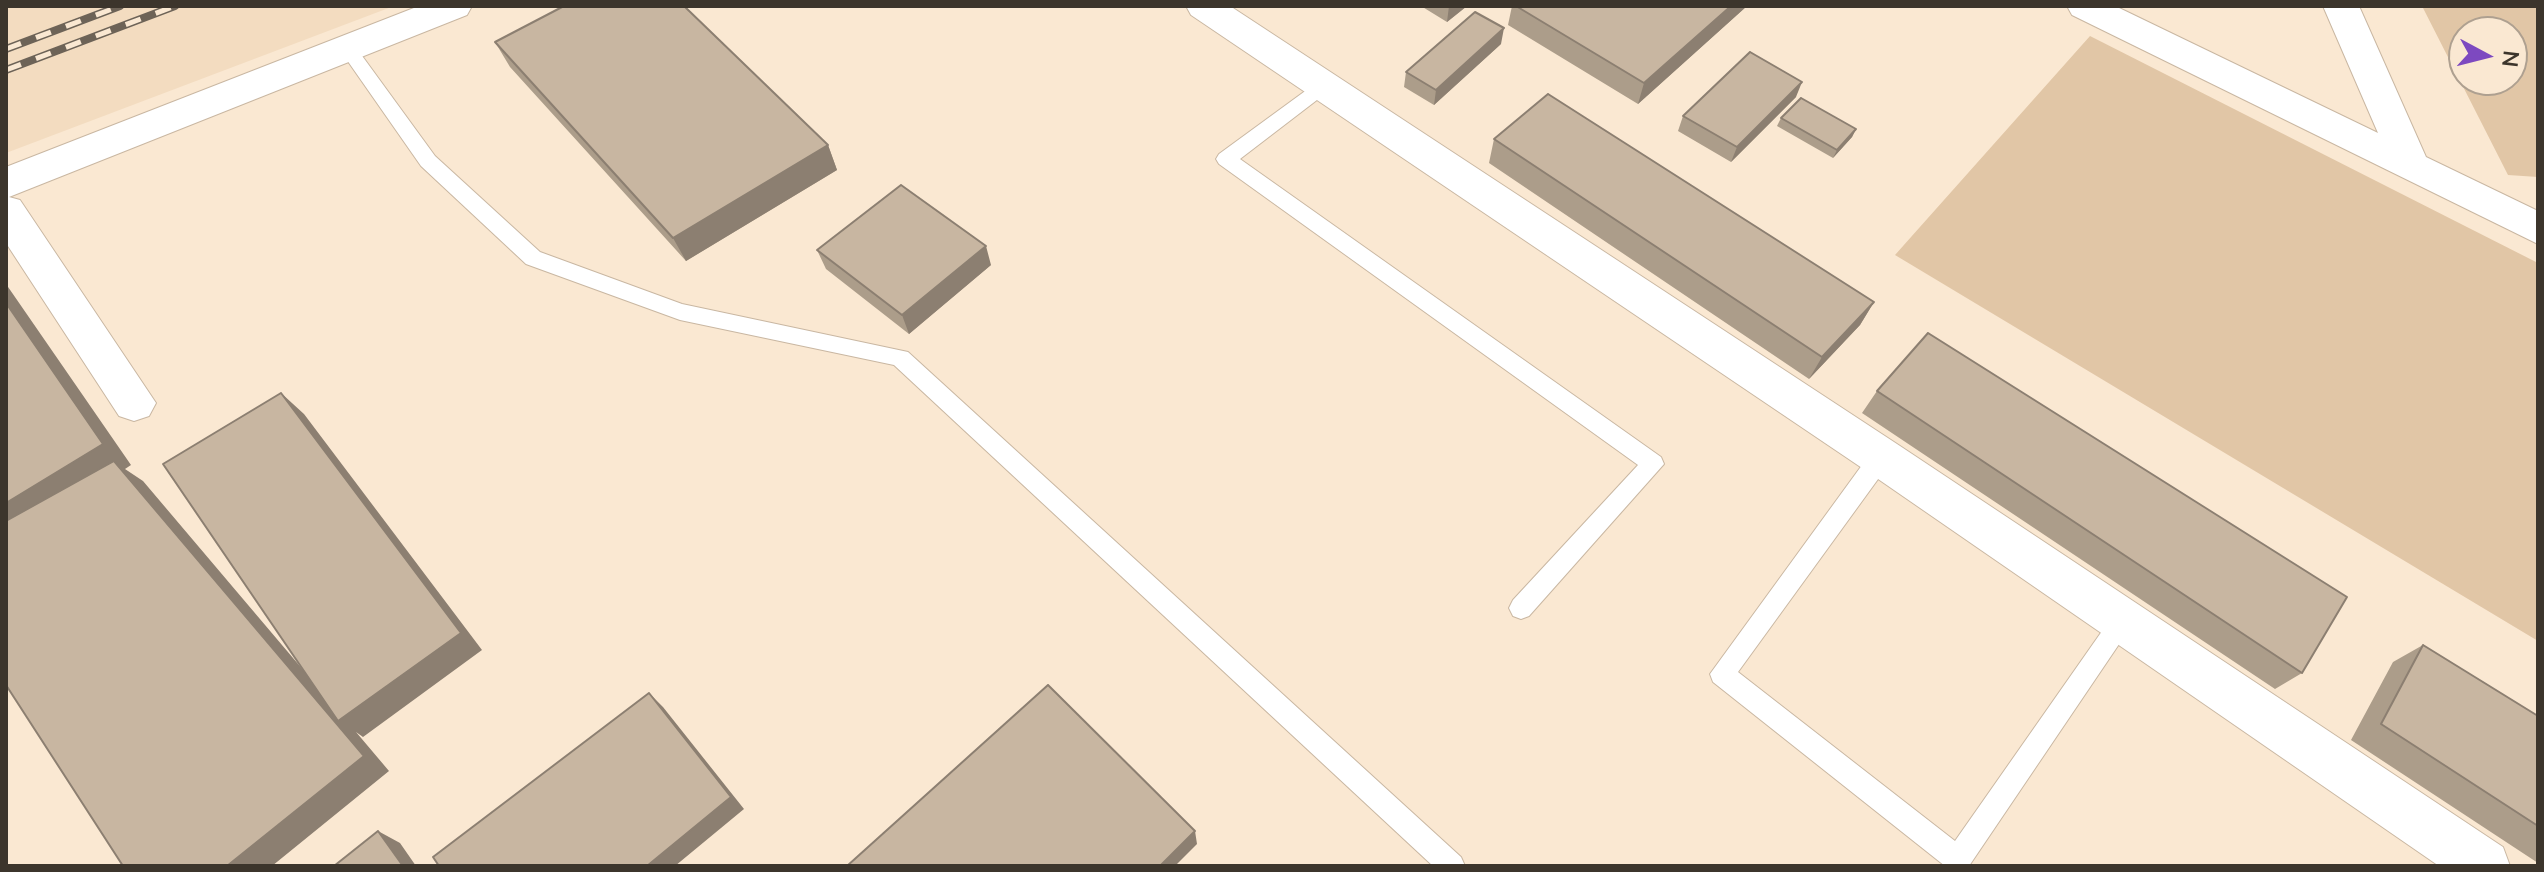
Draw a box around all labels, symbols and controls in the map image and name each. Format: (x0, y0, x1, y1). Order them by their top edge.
north arrow (2448, 16, 2528, 96)
text: N (2494, 49, 2526, 69)

